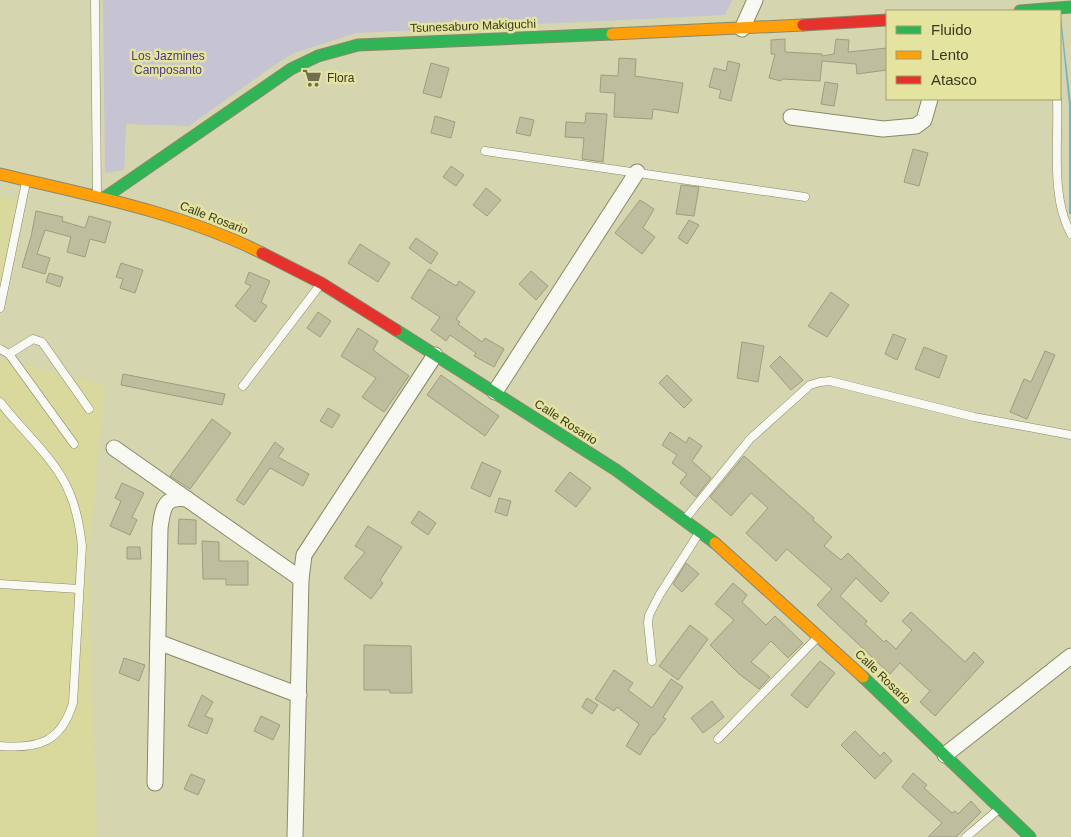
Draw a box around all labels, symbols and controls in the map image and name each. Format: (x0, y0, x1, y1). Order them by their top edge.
legend (886, 10, 1061, 100)
street label: Tsunesaburo Makiguchi (410, 17, 536, 35)
text: Fluido (931, 21, 972, 38)
text: Lento (931, 46, 969, 63)
park label: Los Jazmines Camposanto (131, 49, 205, 77)
supermarket icon: Flora (301, 67, 323, 89)
place label: Flora (327, 71, 355, 85)
text: Atasco (931, 71, 977, 88)
street label: Calle Rosario (178, 199, 250, 238)
street label: Calle Rosario (532, 397, 600, 448)
street label: Calle Rosario (852, 647, 914, 707)

